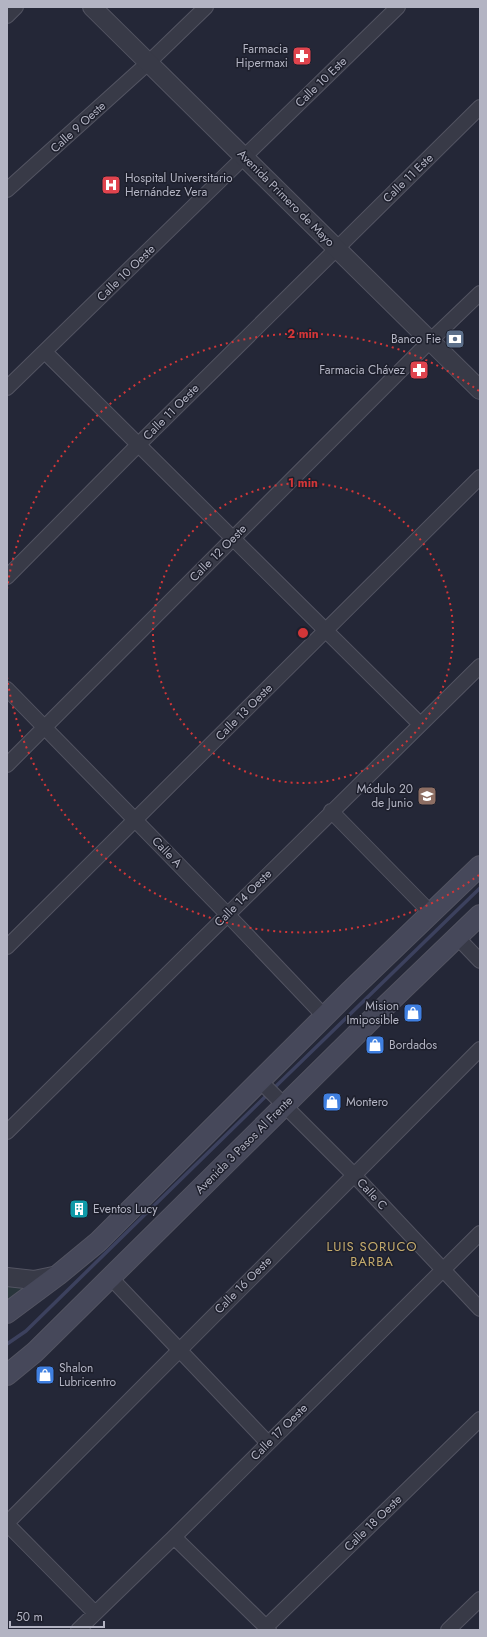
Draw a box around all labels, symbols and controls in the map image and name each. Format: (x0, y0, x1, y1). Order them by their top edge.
place label: Farmacia Hipermaxi (236, 40, 288, 72)
pharmacy icon: Farmacia Hipermaxi (291, 45, 313, 67)
street label: Calle 10 Este (291, 53, 351, 111)
street label: Calle 9 Oeste (46, 97, 110, 157)
street label: Avenida Primero de Mayo (233, 145, 339, 251)
street label: Calle 11 Este (379, 149, 437, 207)
place label: Hospital Universitario Hernández Vera (125, 169, 233, 201)
hospital icon: Hospital Universitario Hernández Vera (100, 174, 122, 196)
street label: Calle 10 Oeste (93, 240, 159, 306)
text: 2 min (287, 325, 319, 343)
bank icon: Banco Fie (444, 328, 466, 350)
place label: Banco Fie (391, 330, 441, 348)
pharmacy icon: Farmacia Chávez (408, 359, 430, 381)
place label: Farmacia Chávez (319, 361, 405, 379)
street label: Calle 11 Oeste (139, 380, 203, 444)
text: 1 min (288, 474, 318, 492)
street label: Calle 12 Oeste (185, 520, 251, 586)
centre of rings (296, 626, 310, 640)
street label: Calle 13 Oeste (211, 679, 277, 745)
place label: Módulo 20 de Junio (357, 780, 413, 812)
school or university icon: Módulo 20 de Junio (416, 785, 438, 807)
street label: Calle A (148, 832, 186, 872)
street label: Calle 14 Oeste (210, 865, 276, 931)
place label: Mision Imiposible (346, 997, 399, 1029)
shop icon: Mision Imiposible (402, 1002, 424, 1024)
shop icon: Bordados (364, 1034, 386, 1056)
place label: Bordados (389, 1036, 437, 1054)
shop icon: Montero (321, 1091, 343, 1113)
street label: Avenida 3 Pasos Al Frente (191, 1092, 297, 1198)
place label: Montero (346, 1093, 389, 1111)
street label: Calle C (353, 1174, 391, 1214)
building icon: Eventos Lucy (68, 1198, 90, 1220)
place label: Eventos Lucy (93, 1200, 158, 1218)
district label: LUIS SORUCO BARBA (326, 1237, 418, 1271)
street label: Calle 16 Oeste (210, 1252, 276, 1318)
place label: Shalon Lubricentro (59, 1359, 117, 1391)
shop icon: Shalon Lubricentro (34, 1364, 56, 1386)
street label: Calle 17 Oeste (246, 1399, 312, 1465)
street label: Calle 18 Oeste (340, 1491, 406, 1555)
scale bar (10, 1603, 104, 1629)
text: 50 m (16, 1608, 43, 1626)

